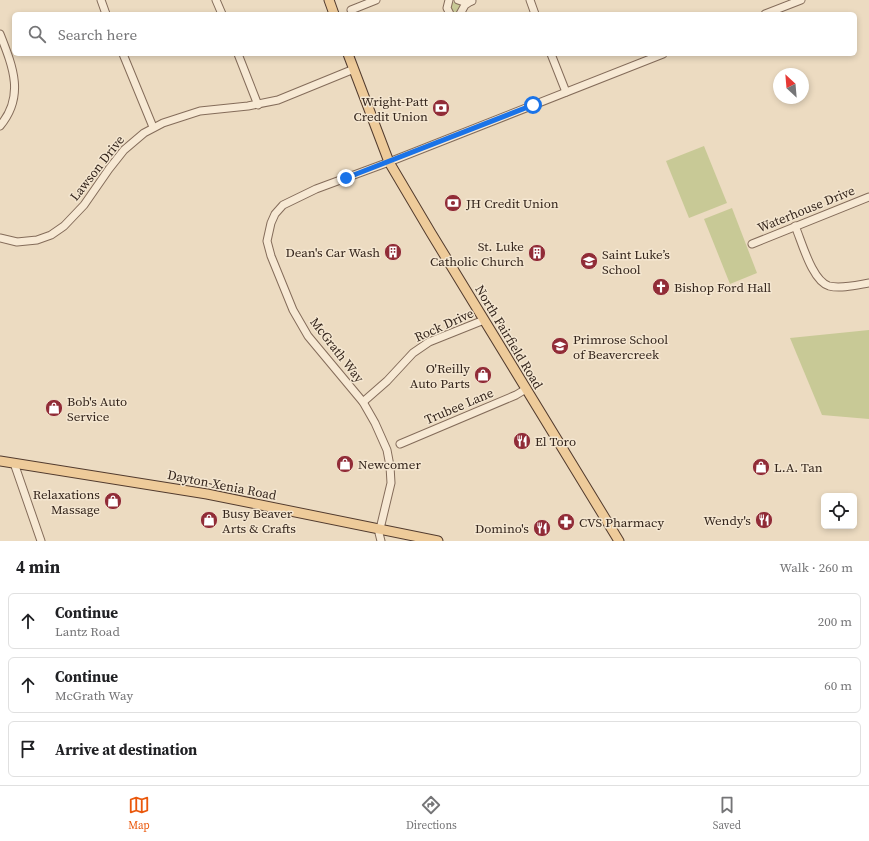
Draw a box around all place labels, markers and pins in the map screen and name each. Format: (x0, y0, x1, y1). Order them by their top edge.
place label: Wright-Patt Credit Union (353, 93, 429, 125)
bank icon: Wright-Patt Credit Union (431, 98, 451, 118)
bank icon: JH Credit Union (443, 193, 463, 213)
place label: JH Credit Union (465, 195, 559, 212)
place label: St. Luke Catholic Church (430, 238, 524, 270)
building icon: Dean's Car Wash (383, 242, 403, 262)
building icon: St. Luke Catholic Church (527, 243, 547, 263)
place label: Dean's Car Wash (285, 244, 380, 261)
place label: Saint Luke’s School (602, 246, 670, 278)
school or university icon: Saint Luke’s School (579, 251, 599, 271)
church icon: Bishop Ford Hall (651, 277, 671, 297)
place label: Bishop Ford Hall (674, 279, 771, 296)
place label: Primrose School of Beavercreek (573, 331, 668, 363)
school or university icon: Primrose School of Beavercreek (550, 336, 570, 356)
place label: O'Reilly Auto Parts (410, 360, 470, 392)
shop icon: O'Reilly Auto Parts (473, 365, 493, 385)
place label: Bob's Auto Service (67, 393, 127, 425)
shop icon: Bob's Auto Service (44, 398, 64, 418)
restaurant icon: El Toro (512, 431, 532, 451)
place label: El Toro (535, 433, 576, 450)
shop icon: Newcomer (335, 454, 355, 474)
place label: Newcomer (358, 456, 421, 473)
shop icon: L.A. Tan (751, 457, 771, 477)
place label: L.A. Tan (774, 459, 823, 476)
place label: Relaxations Massage (33, 486, 100, 518)
shop icon: Relaxations Massage (103, 491, 123, 511)
place label: Busy Beaver Arts & Crafts (222, 505, 296, 537)
shop icon: Busy Beaver Arts & Crafts (199, 510, 219, 530)
restaurant icon: Wendy's (754, 510, 774, 530)
pharmacy icon: CVS Pharmacy (556, 512, 576, 532)
place label: Wendy's (703, 512, 751, 529)
place label: CVS Pharmacy (579, 514, 664, 531)
restaurant icon: Domino's (532, 518, 552, 538)
place label: Domino's (475, 520, 529, 537)

